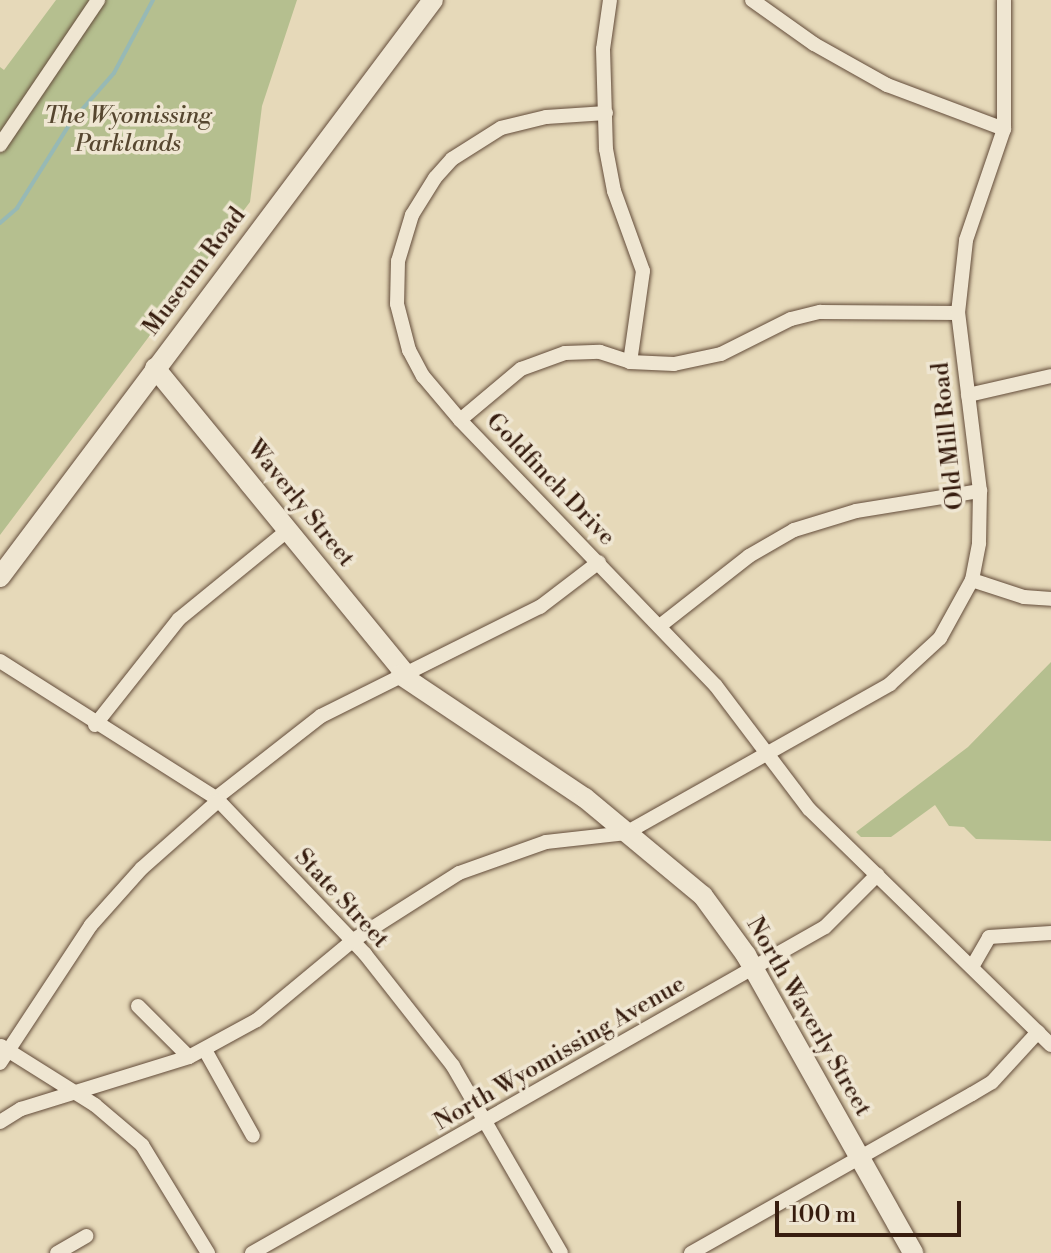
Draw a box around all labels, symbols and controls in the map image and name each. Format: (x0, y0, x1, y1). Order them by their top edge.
park label: The Wyomissing Parklands (44, 103, 212, 159)
street label: Museum Road (138, 202, 252, 342)
street label: Old Mill Road (927, 361, 971, 511)
street label: Goldfinch Drive (479, 408, 621, 552)
street label: Waverly Street (240, 435, 360, 573)
street label: State Street (288, 843, 394, 955)
street label: North Waverly Street (739, 912, 877, 1122)
street label: North Wyomissing Avenue (429, 970, 691, 1138)
scale bar (779, 1185, 965, 1235)
text: 100 m (789, 1200, 856, 1230)

